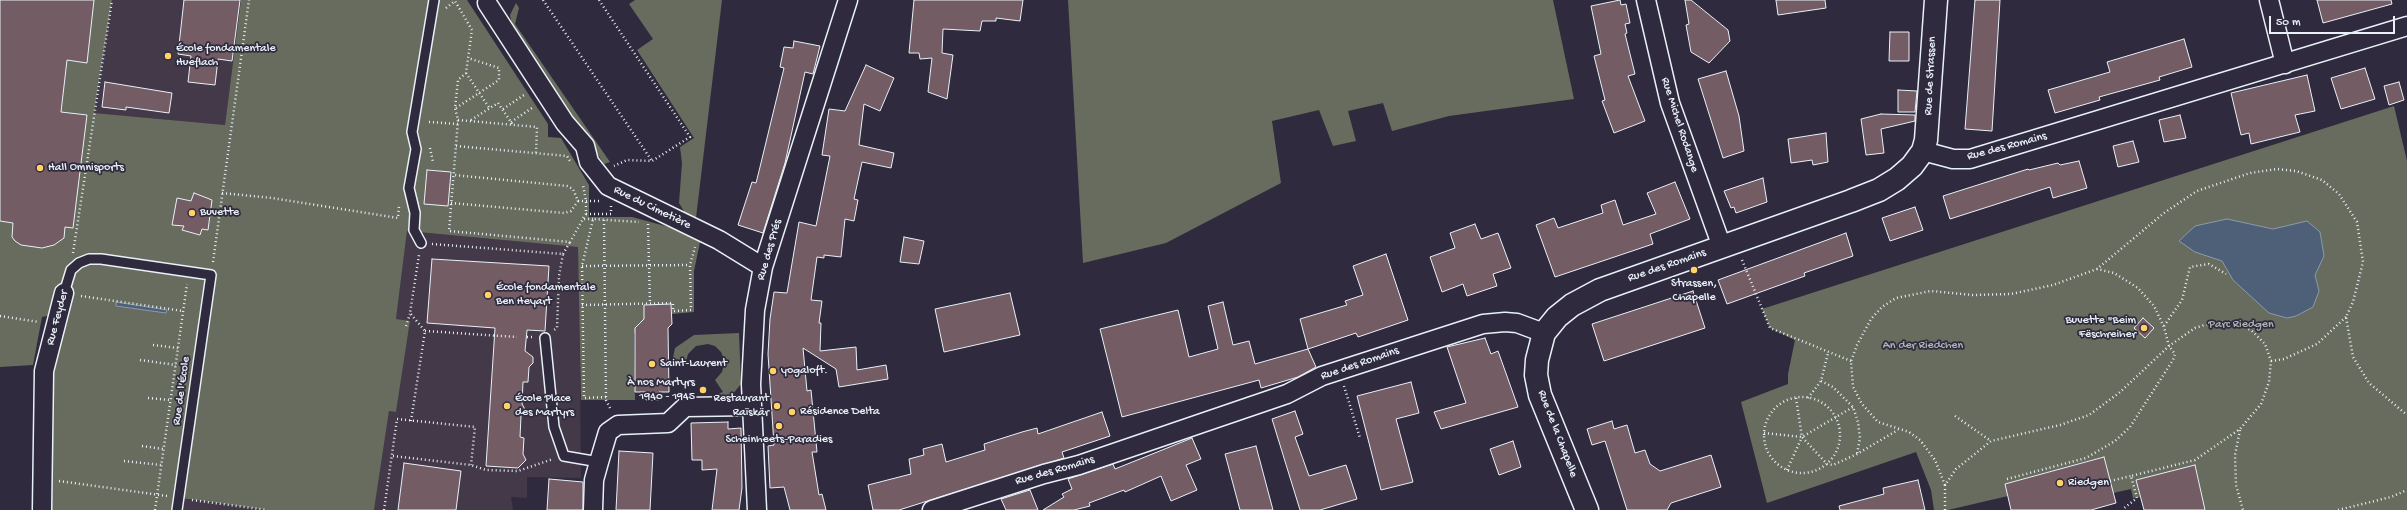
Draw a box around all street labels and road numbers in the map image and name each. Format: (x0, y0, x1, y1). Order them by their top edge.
street label: Rue de Strassen (1922, 36, 1940, 116)
street label: Rue Michel Rodange (1657, 76, 1701, 174)
street label: Rue des Romains (1966, 129, 2048, 165)
street label: Rue du Cimetière (611, 183, 693, 233)
street label: Rue des Prés (754, 218, 786, 282)
street label: Rue des Romains (1626, 246, 1708, 286)
street label: Rue Feyder (44, 289, 72, 347)
street label: Rue des Romains (1319, 344, 1401, 384)
street label: Rue de l'École (170, 356, 194, 426)
street label: Rue de la Chapelle (1534, 388, 1580, 480)
street label: Rue des Romains (1014, 453, 1096, 489)

